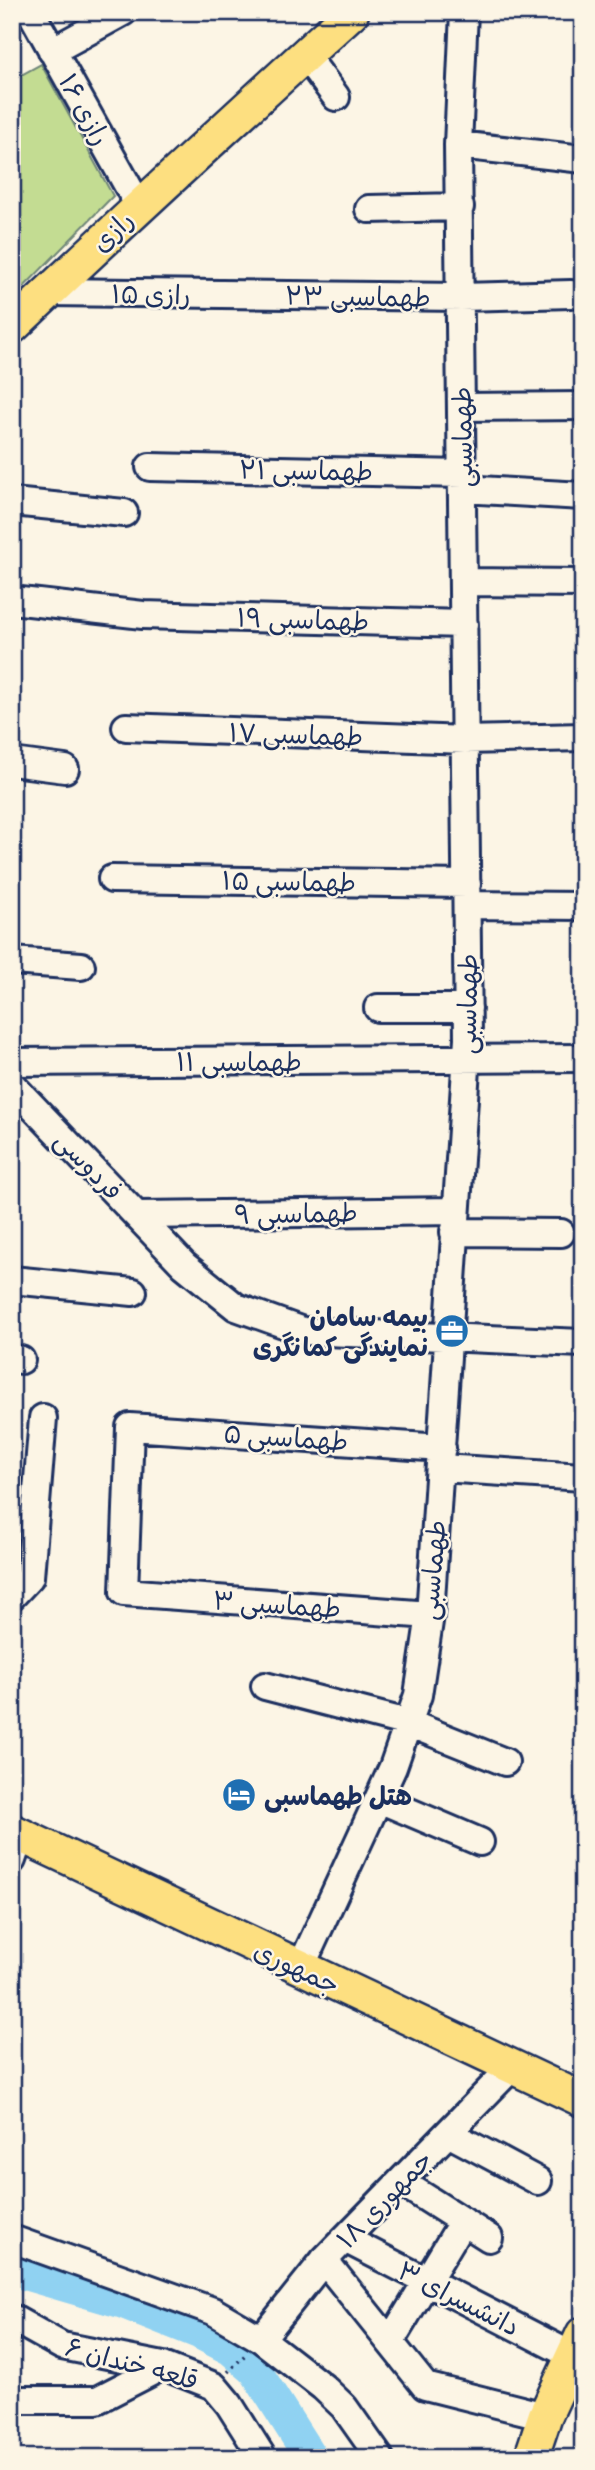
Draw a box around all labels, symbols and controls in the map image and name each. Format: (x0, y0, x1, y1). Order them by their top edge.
street label: رازی ۱۶ (51, 67, 119, 151)
street label: رازی (83, 202, 141, 260)
street label: ۱۵ رازی (111, 276, 191, 312)
street label: ۲۳ طهماسبی (285, 277, 431, 315)
street label: طهماسبی (444, 386, 480, 488)
street label: ۲۱ طهماسبی (239, 451, 373, 489)
street label: ۱۹ طهماسبی (236, 599, 370, 639)
street label: ۱۷ طهماسبی (228, 714, 364, 754)
street label: ۱۵ طهماسبی (222, 862, 356, 900)
street label: طهماسبی (449, 953, 485, 1055)
street label: ۱۱ طهماسبی (176, 1044, 302, 1079)
street label: فردوسی (47, 1123, 131, 1207)
street label: ۹ طهماسبی (234, 1194, 358, 1232)
place label: بیمه سامان نمایندگی کمانگری (253, 1299, 428, 1364)
office icon: بیمه سامان نمایندگی کمانگری (433, 1312, 471, 1350)
street label: ۵ طهماسبی (223, 1415, 349, 1459)
street label: طهماسبی (410, 1518, 454, 1622)
street label: ۳ طهماسبی (212, 1582, 342, 1626)
hotel icon: هتل طهماسبی (220, 1776, 258, 1814)
place label: هتل طهماسبی (264, 1778, 412, 1813)
street label: جمهوری (248, 1932, 346, 2002)
street label: جمهوری ۱۸ (328, 2142, 440, 2256)
street label: ۳ دانشسرای (392, 2252, 526, 2344)
street label: ۶ قلعه خندان (62, 2328, 202, 2398)

